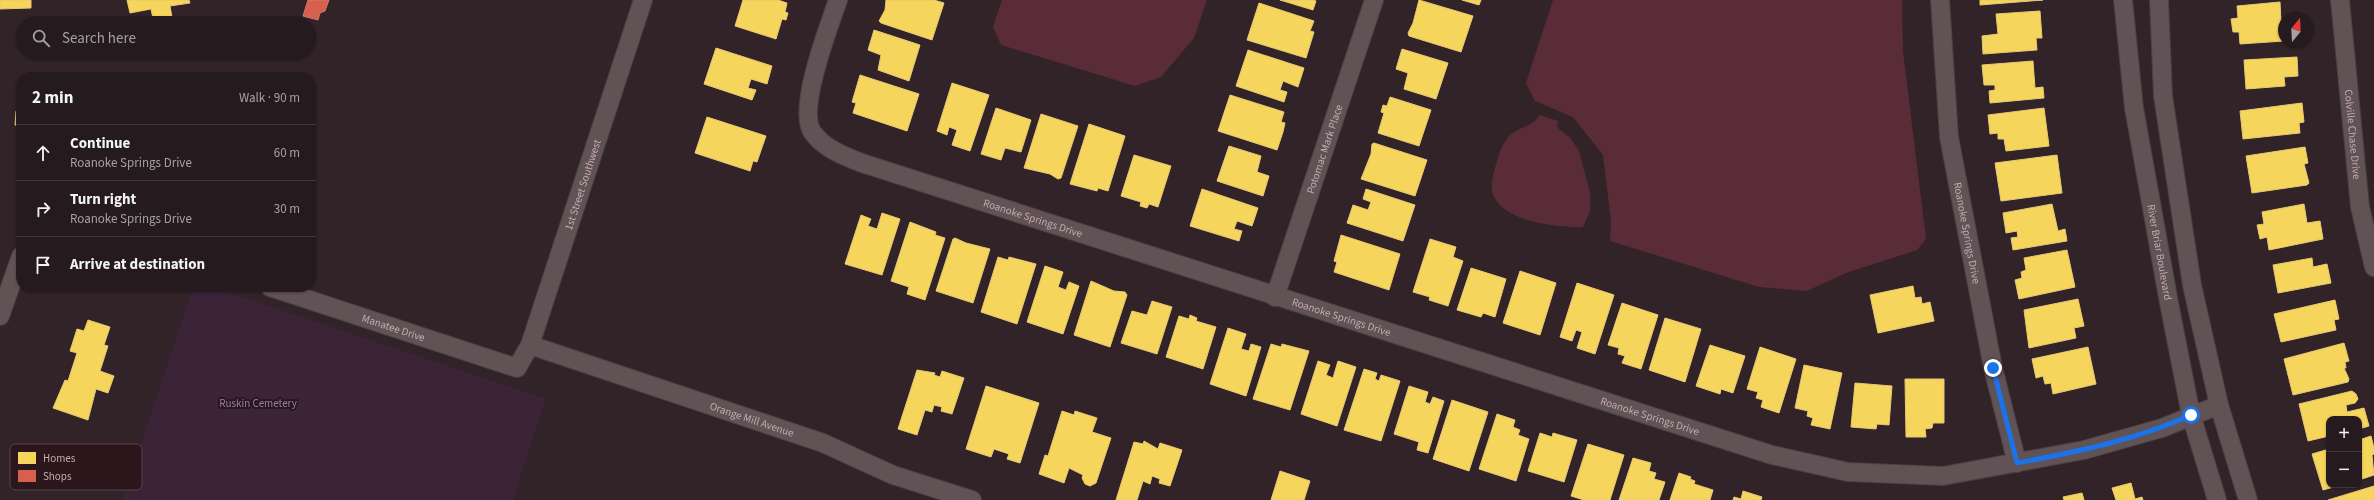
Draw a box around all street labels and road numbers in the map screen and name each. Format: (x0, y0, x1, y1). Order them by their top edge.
street label: Colville Chase Drive (2341, 89, 2364, 181)
street label: Potomac Mark Place (1303, 102, 1347, 196)
street label: 1st Street Southwest (561, 137, 605, 232)
street label: Roanoke Springs Drive (1950, 181, 1984, 286)
street label: Roanoke Springs Drive (981, 195, 1085, 241)
street label: River Briar Boulevard (2143, 203, 2175, 301)
street label: Roanoke Springs Drive (1290, 294, 1393, 340)
street label: Manatee Drive (360, 311, 427, 345)
street label: Roanoke Springs Drive (1598, 393, 1702, 439)
street label: Orange Mill Avenue (708, 399, 796, 441)

